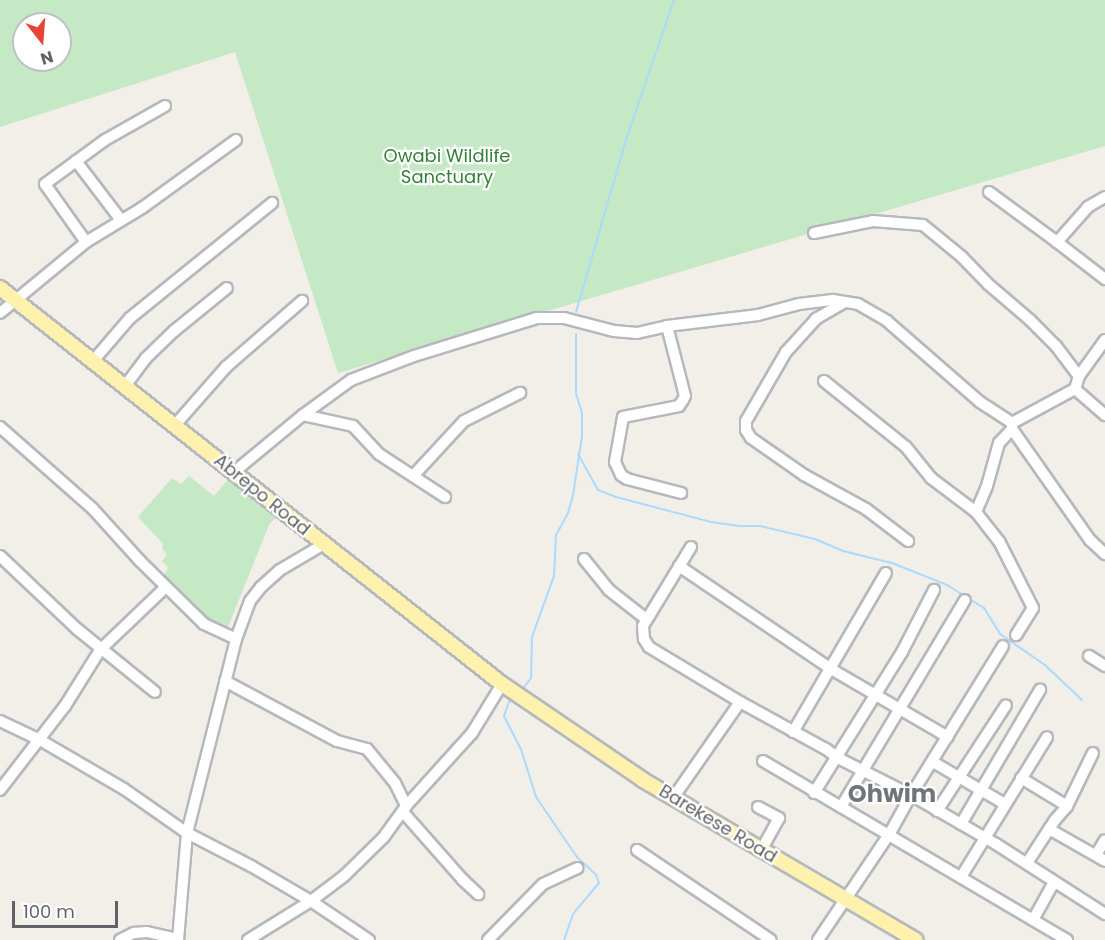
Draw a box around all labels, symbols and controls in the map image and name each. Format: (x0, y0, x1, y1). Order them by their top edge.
north arrow (12, 12, 72, 72)
text: N (38, 45, 56, 71)
park label: Owabi Wildlife Sanctuary (383, 146, 511, 188)
street label: Abrepo Road (210, 450, 314, 540)
street label: Barekese Road (655, 780, 781, 868)
district label: Ohwim (848, 780, 936, 808)
scale bar (15, 889, 122, 927)
text: 100 m (23, 899, 75, 924)

